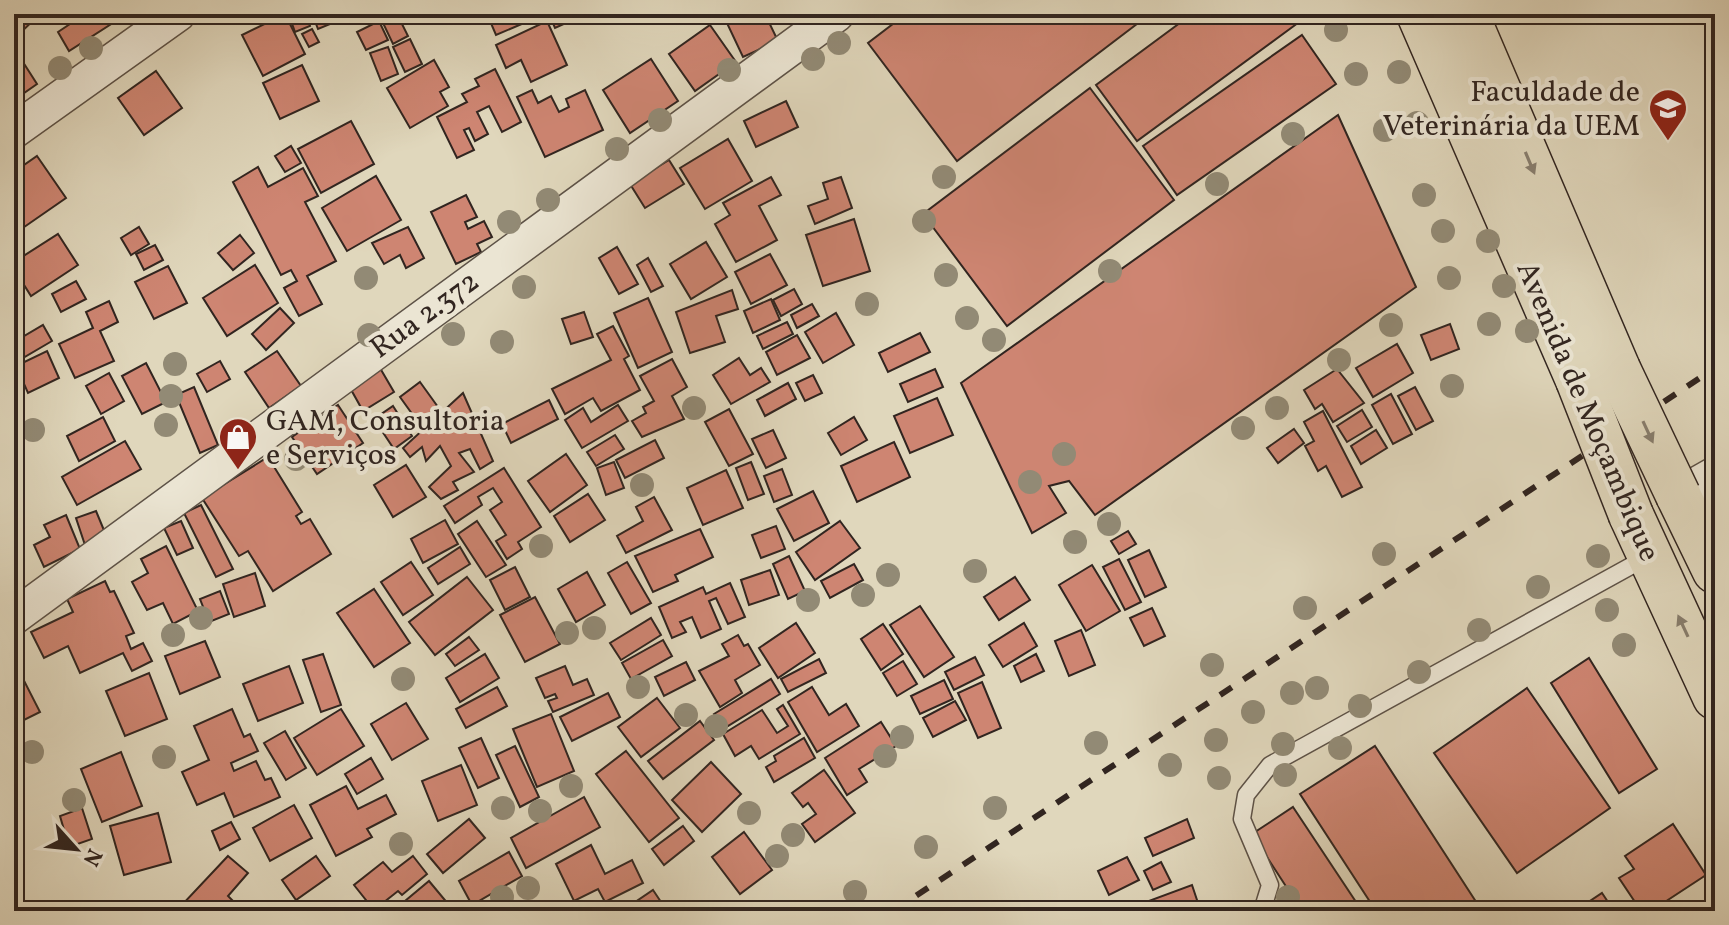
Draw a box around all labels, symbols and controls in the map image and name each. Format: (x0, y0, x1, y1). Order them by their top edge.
place label: Faculdade de Veterinária da UEM (1383, 72, 1640, 148)
school or university icon: Faculdade de Veterinária da UEM (1647, 87, 1689, 142)
one-way arrow (1523, 151, 1536, 175)
street label: Avenida de Moçambique (1505, 255, 1669, 568)
street label: Rua 2.372 (362, 262, 488, 370)
place label: GAM, Consultoria e Serviços (266, 401, 505, 477)
shop icon: GAM, Consultoria e Serviços (217, 416, 259, 471)
one-way arrow (1641, 421, 1655, 444)
one-way arrow (1676, 615, 1689, 638)
north arrow (36, 809, 116, 889)
text: N (74, 843, 109, 871)

